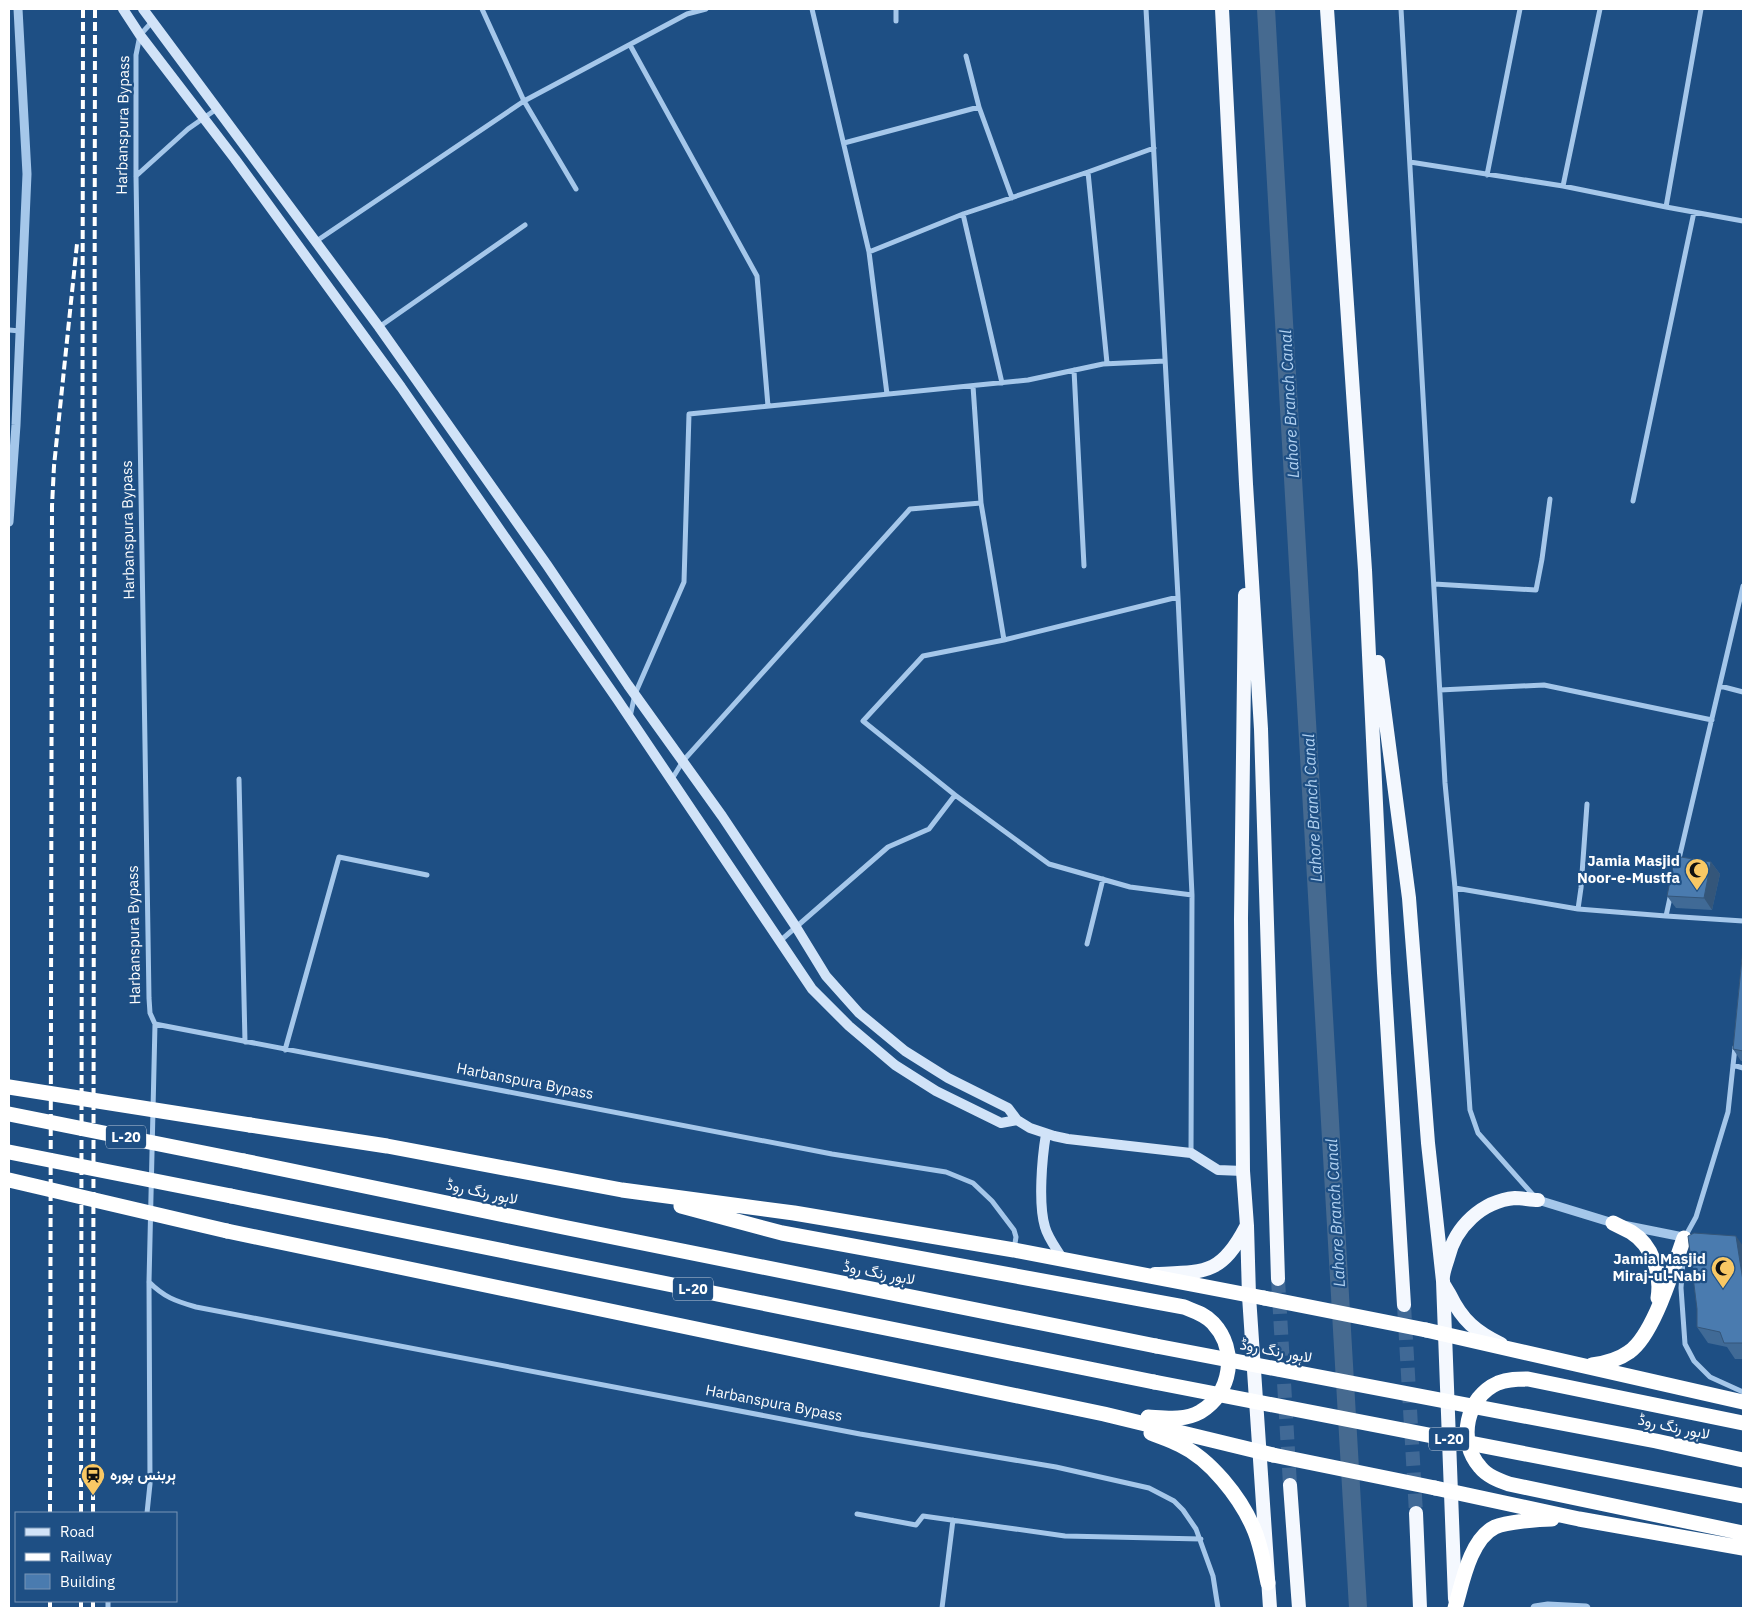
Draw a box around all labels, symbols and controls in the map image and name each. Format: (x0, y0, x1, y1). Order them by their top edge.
street label: Harbanspura Bypass (112, 55, 133, 195)
water label: Lahore Branch Canal (1275, 329, 1303, 479)
street label: Harbanspura Bypass (117, 460, 138, 600)
water label: Lahore Branch Canal (1298, 733, 1326, 883)
place label: Jamia Masjid Noor-e-Mustfa (1577, 851, 1680, 887)
mosque icon: Jamia Masjid Noor-e-Mustfa (1684, 857, 1710, 891)
street label: Harbanspura Bypass (123, 865, 144, 1005)
street label: Harbanspura Bypass (455, 1058, 595, 1103)
road number: L-20 (106, 1126, 146, 1148)
water label: Lahore Branch Canal (1321, 1138, 1349, 1288)
street label: لاہور رنگ روڈ (444, 1175, 520, 1209)
place label: Jamia Masjid Miraj-ul-Nabi (1613, 1249, 1706, 1285)
mosque icon: Jamia Masjid Miraj-ul-Nabi (1710, 1255, 1736, 1289)
street label: لاہور رنگ روڈ (841, 1256, 917, 1290)
road number: L-20 (673, 1278, 713, 1300)
street label: لاہور رنگ روڈ (1238, 1334, 1314, 1368)
street label: Harbanspura Bypass (704, 1380, 844, 1425)
street label: لاہور رنگ روڈ (1636, 1410, 1712, 1444)
road number: L-20 (1429, 1428, 1469, 1450)
station icon: ہربنس پورہ (80, 1462, 106, 1496)
place label: ہربنس پورہ (110, 1465, 176, 1485)
legend (15, 1512, 178, 1602)
text: Road (60, 1522, 95, 1541)
text: Railway (60, 1547, 113, 1566)
text: Building (60, 1572, 115, 1591)

